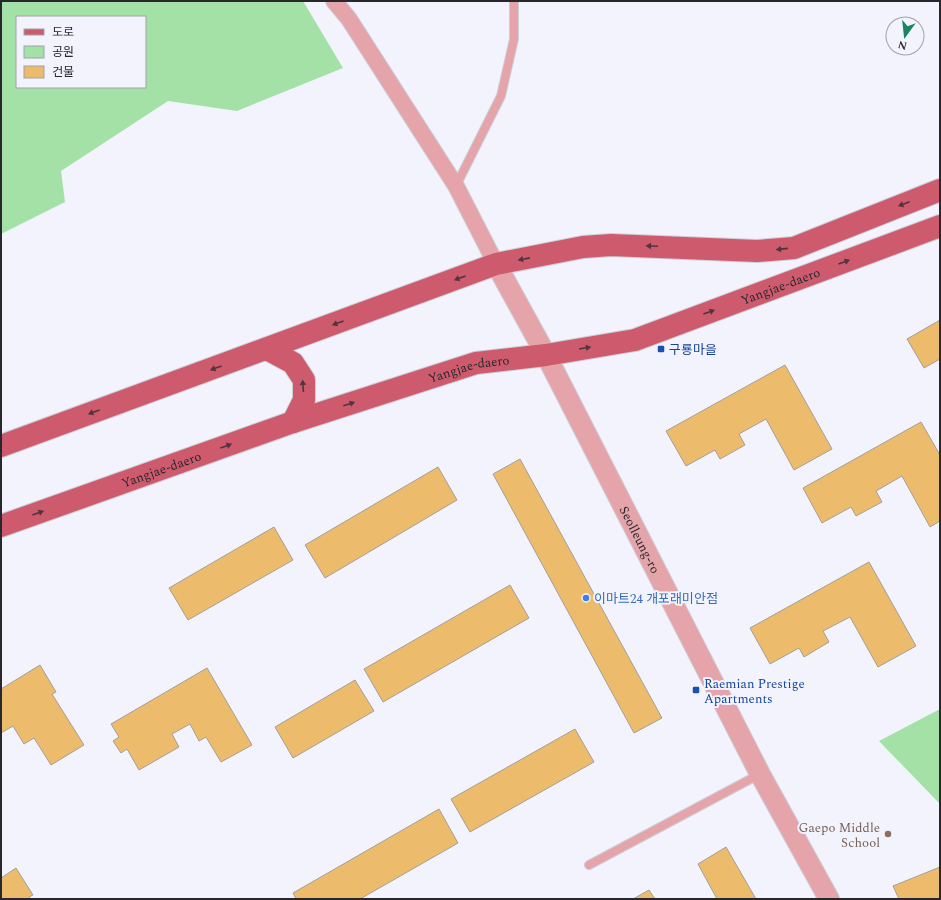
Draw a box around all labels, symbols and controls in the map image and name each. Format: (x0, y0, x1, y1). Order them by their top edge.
legend (16, 16, 146, 88)
north arrow (885, 16, 925, 56)
text: 도로 (52, 23, 74, 42)
text: N (896, 36, 909, 55)
text: 공원 (52, 43, 74, 62)
text: 건물 (52, 63, 74, 82)
one-way arrow (897, 202, 909, 208)
one-way arrow (646, 243, 658, 250)
one-way arrow (776, 245, 788, 252)
one-way arrow (517, 256, 530, 262)
one-way arrow (838, 258, 850, 264)
street label: Yangjae-daero (738, 263, 823, 311)
one-way arrow (453, 275, 465, 281)
one-way arrow (703, 309, 715, 315)
one-way arrow (331, 320, 343, 326)
place label: 구룡마을 (669, 340, 717, 360)
marker: 구룡마을 (656, 344, 666, 354)
one-way arrow (579, 345, 591, 351)
street label: Yangjae-daero (426, 350, 511, 389)
one-way arrow (209, 365, 221, 371)
one-way arrow (300, 380, 307, 392)
one-way arrow (344, 401, 356, 407)
one-way arrow (87, 410, 99, 416)
one-way arrow (221, 443, 233, 449)
street label: Yangjae-daero (119, 446, 204, 493)
street label: Seolleung-ro (614, 503, 665, 577)
one-way arrow (32, 509, 44, 515)
place label: 이마트24 개포래미안점 (594, 589, 718, 609)
marker: 이마트24 개포래미안점 (581, 593, 591, 603)
place label: Raemian Prestige Apartments (704, 674, 805, 709)
marker: Raemian Prestige Apartments (691, 685, 701, 695)
place label: Gaepo Middle School (798, 818, 880, 853)
marker: Gaepo Middle School (883, 829, 893, 839)

